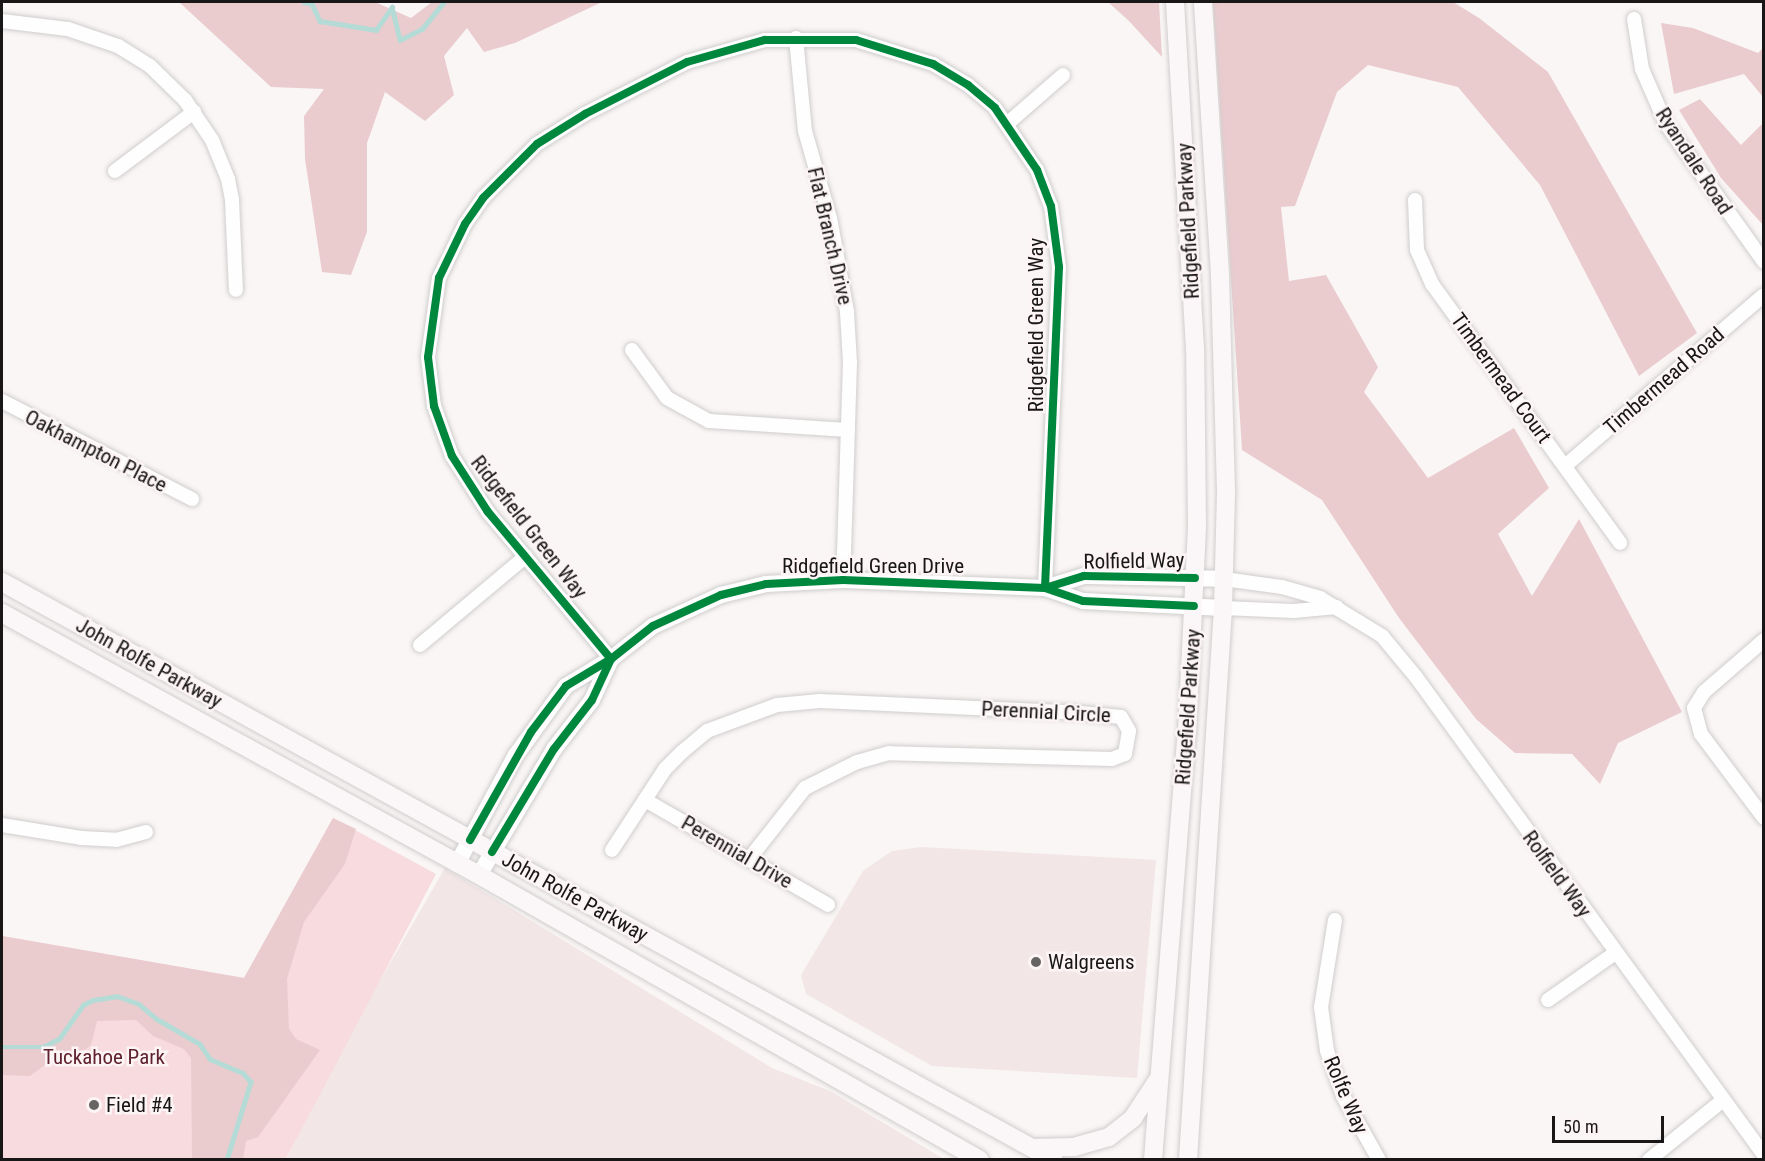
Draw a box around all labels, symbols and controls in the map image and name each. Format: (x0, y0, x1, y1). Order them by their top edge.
street label: Ryandale Road (1650, 103, 1738, 219)
street label: Ridgefield Parkway (1171, 142, 1205, 300)
street label: Flat Branch Drive (802, 165, 858, 307)
street label: Ridgefield Green Way (1023, 238, 1049, 412)
street label: Timbermead Court (1445, 308, 1557, 448)
street label: Timbermead Road (1599, 322, 1729, 440)
street label: Oakhampton Place (21, 404, 171, 498)
street label: Ridgefield Green Way (465, 451, 593, 603)
street label: Rolfield Way (1083, 548, 1185, 574)
street label: Ridgefield Green Drive (782, 553, 964, 579)
street label: John Rolfe Parkway (72, 612, 226, 714)
street label: Ridgefield Parkway (1170, 628, 1206, 786)
street label: Perennial Circle (981, 696, 1111, 728)
street label: Perennial Drive (677, 810, 797, 894)
street label: Rolfield Way (1517, 826, 1597, 922)
street label: John Rolfe Parkway (498, 846, 652, 948)
place label: Walgreens (1048, 949, 1135, 975)
marker: Walgreens (1029, 955, 1043, 969)
park label: Tuckahoe Park (43, 1044, 165, 1070)
street label: Rolfe Way (1318, 1052, 1374, 1138)
place label: Field #4 (106, 1092, 173, 1118)
marker: Field #4 (87, 1098, 101, 1112)
scale bar (1555, 1104, 1668, 1142)
text: 50 m (1563, 1116, 1598, 1137)

